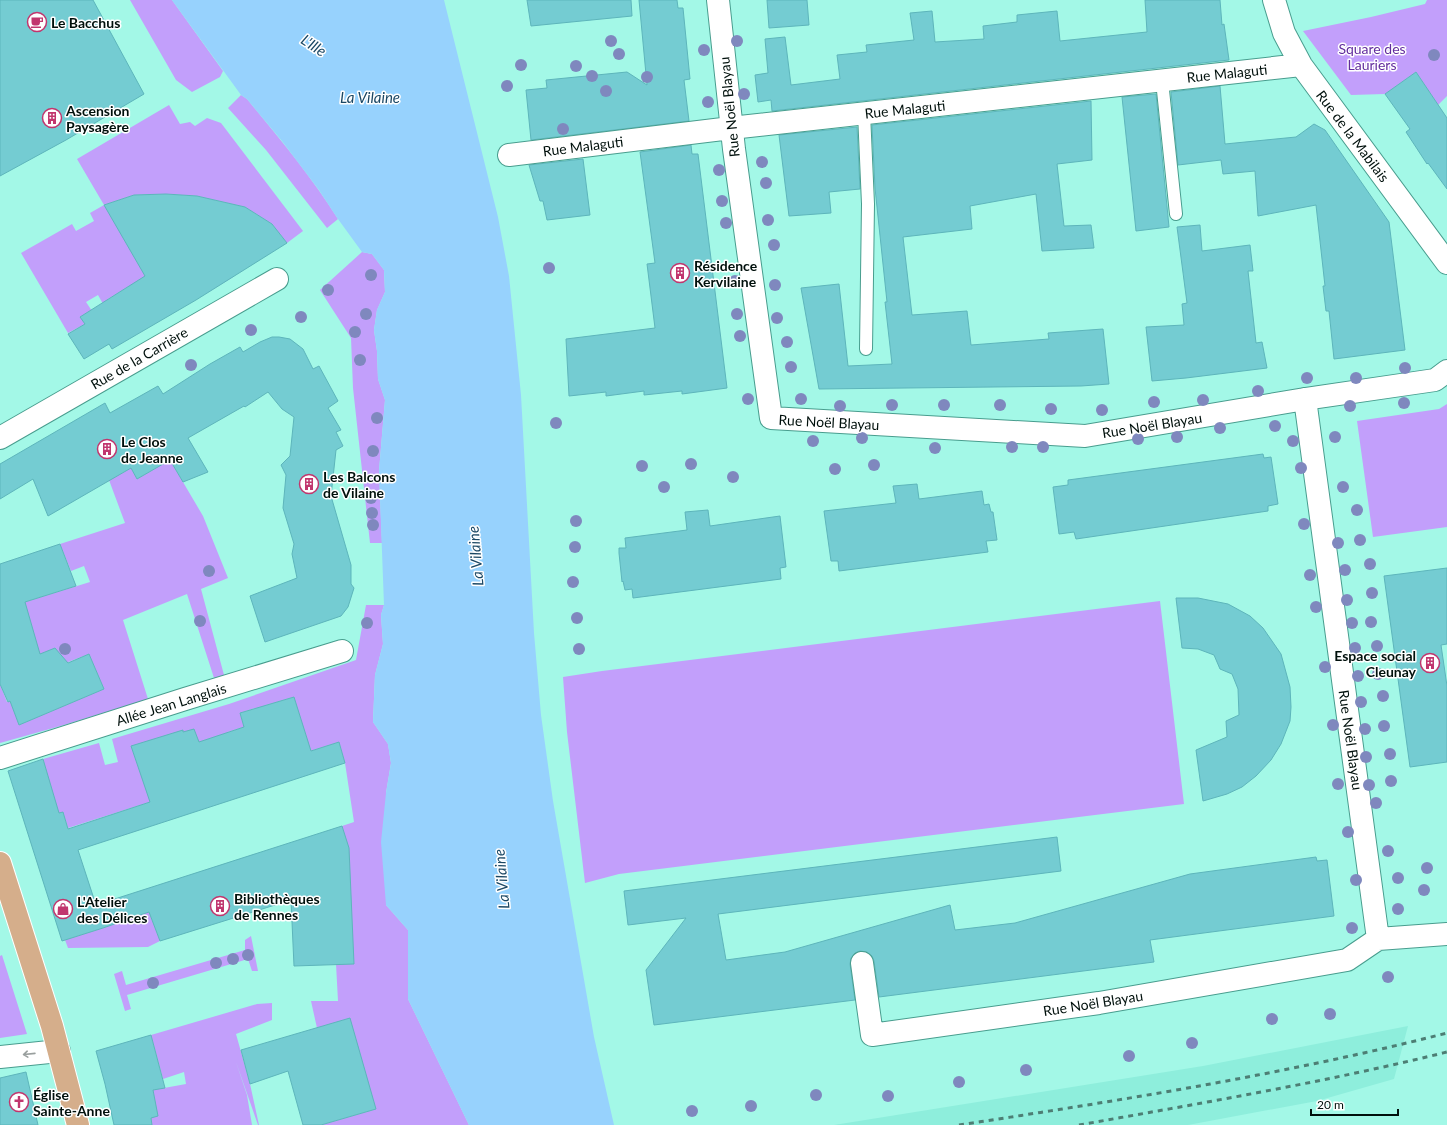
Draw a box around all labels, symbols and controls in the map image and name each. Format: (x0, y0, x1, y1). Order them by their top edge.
cafe icon: Le Bacchus (26, 11, 48, 33)
place label: Le Bacchus (51, 14, 120, 31)
water label: L'Ille (298, 30, 330, 60)
park label: Square des Lauriers (1338, 40, 1406, 73)
street label: Rue Noël Blayau (715, 56, 743, 158)
street label: Rue Malaguti (1186, 60, 1268, 86)
street label: Rue de la Mabilais (1313, 87, 1393, 185)
water label: La Vilaine (340, 88, 400, 106)
street label: Rue Malaguti (864, 96, 946, 122)
place label: Ascension Paysagère (65, 102, 130, 135)
building icon: Ascension Paysagère (41, 107, 63, 129)
street label: Rue Malaguti (542, 133, 624, 159)
place label: Résidence Kervilaine (694, 257, 758, 290)
building icon: Résidence Kervilaine (669, 262, 691, 284)
street label: Rue de la Carrière (87, 323, 191, 393)
street label: Rue Noël Blayau (1101, 409, 1203, 441)
street label: Rue Noël Blayau (778, 411, 880, 433)
place label: Le Clos de Jeanne (121, 433, 184, 466)
building icon: Le Clos de Jeanne (96, 438, 118, 460)
place label: Les Balcons de Vilaine (323, 468, 395, 501)
building icon: Les Balcons de Vilaine (298, 473, 320, 495)
water label: La Vilaine (463, 525, 487, 587)
place label: Espace social Cleunay (1334, 647, 1417, 680)
building icon: Espace social Cleunay (1419, 652, 1441, 674)
street label: Allée Jean Langlais (114, 679, 228, 729)
street label: Rue Noël Blayau (1336, 689, 1366, 791)
water label: La Vilaine (489, 848, 513, 910)
place label: Bibliothèques de Rennes (234, 890, 320, 923)
place label: L'Atelier des Délices (77, 893, 147, 926)
building icon: Bibliothèques de Rennes (209, 895, 231, 917)
shop icon: L'Atelier des Délices (52, 898, 74, 920)
street label: Rue Noël Blayau (1042, 987, 1144, 1019)
one-way arrow (23, 1050, 36, 1057)
place label: Église Sainte-Anne (33, 1086, 110, 1119)
church icon: Église Sainte-Anne (8, 1091, 30, 1113)
scale bar (1311, 1091, 1398, 1117)
text: 20 m (1317, 1097, 1344, 1112)

